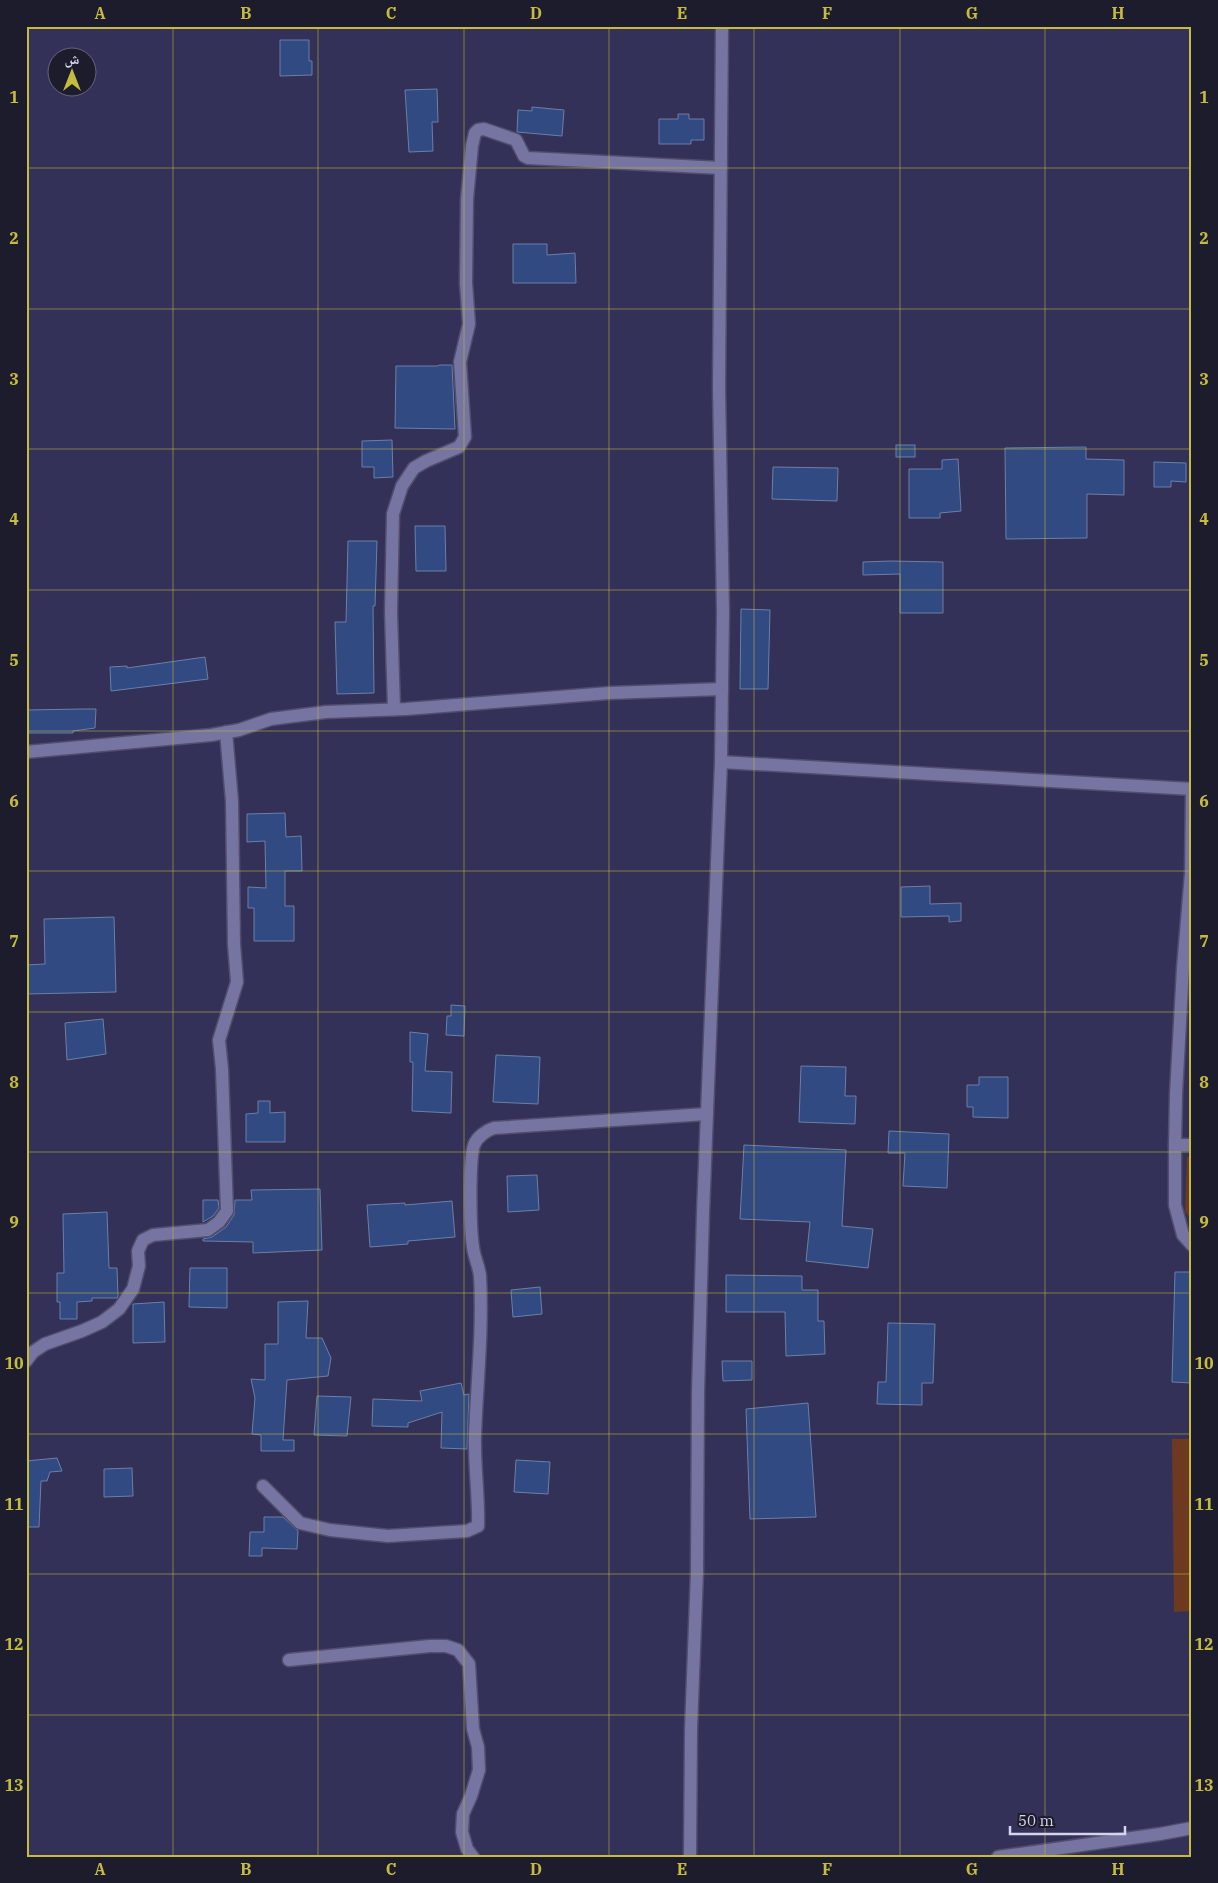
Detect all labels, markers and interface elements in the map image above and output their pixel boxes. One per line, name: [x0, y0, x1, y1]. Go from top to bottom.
text: A: [94, 3, 106, 23]
text: B: [240, 3, 252, 23]
text: C: [386, 3, 396, 23]
text: D: [530, 3, 542, 23]
text: E: [677, 3, 687, 23]
text: F: [822, 3, 832, 23]
text: G: [966, 3, 978, 23]
text: H: [1112, 3, 1125, 23]
north arrow: [48, 48, 98, 98]
text: ش: [65, 50, 80, 68]
text: 1: [9, 87, 19, 107]
text: 1: [1199, 87, 1209, 107]
text: 2: [9, 228, 19, 248]
text: 2: [1199, 228, 1209, 248]
text: 3: [9, 369, 19, 389]
text: 3: [1199, 369, 1209, 389]
text: 4: [9, 509, 19, 529]
text: 4: [1199, 509, 1209, 529]
text: 5: [9, 650, 19, 670]
text: 5: [1199, 650, 1209, 670]
text: 6: [9, 791, 19, 811]
text: 6: [1199, 791, 1209, 811]
text: 7: [9, 931, 19, 951]
text: 7: [1199, 931, 1209, 951]
text: 8: [9, 1072, 19, 1092]
text: 8: [1199, 1072, 1209, 1092]
text: 9: [9, 1212, 19, 1232]
text: 9: [1199, 1212, 1209, 1232]
text: 10: [4, 1353, 24, 1373]
text: 10: [1194, 1353, 1214, 1373]
text: 11: [4, 1494, 24, 1514]
text: 11: [1194, 1494, 1214, 1514]
text: 12: [4, 1634, 24, 1654]
text: 12: [1194, 1634, 1214, 1654]
text: 13: [4, 1775, 24, 1795]
text: 13: [1194, 1775, 1214, 1795]
scale bar: [1010, 1803, 1126, 1835]
text: 50 m: [1018, 1811, 1054, 1830]
text: A: [94, 1859, 106, 1879]
text: B: [240, 1859, 252, 1879]
text: C: [386, 1859, 396, 1879]
text: D: [530, 1859, 542, 1879]
text: E: [677, 1859, 687, 1879]
text: F: [822, 1859, 832, 1879]
text: G: [966, 1859, 978, 1879]
text: H: [1112, 1859, 1125, 1879]

